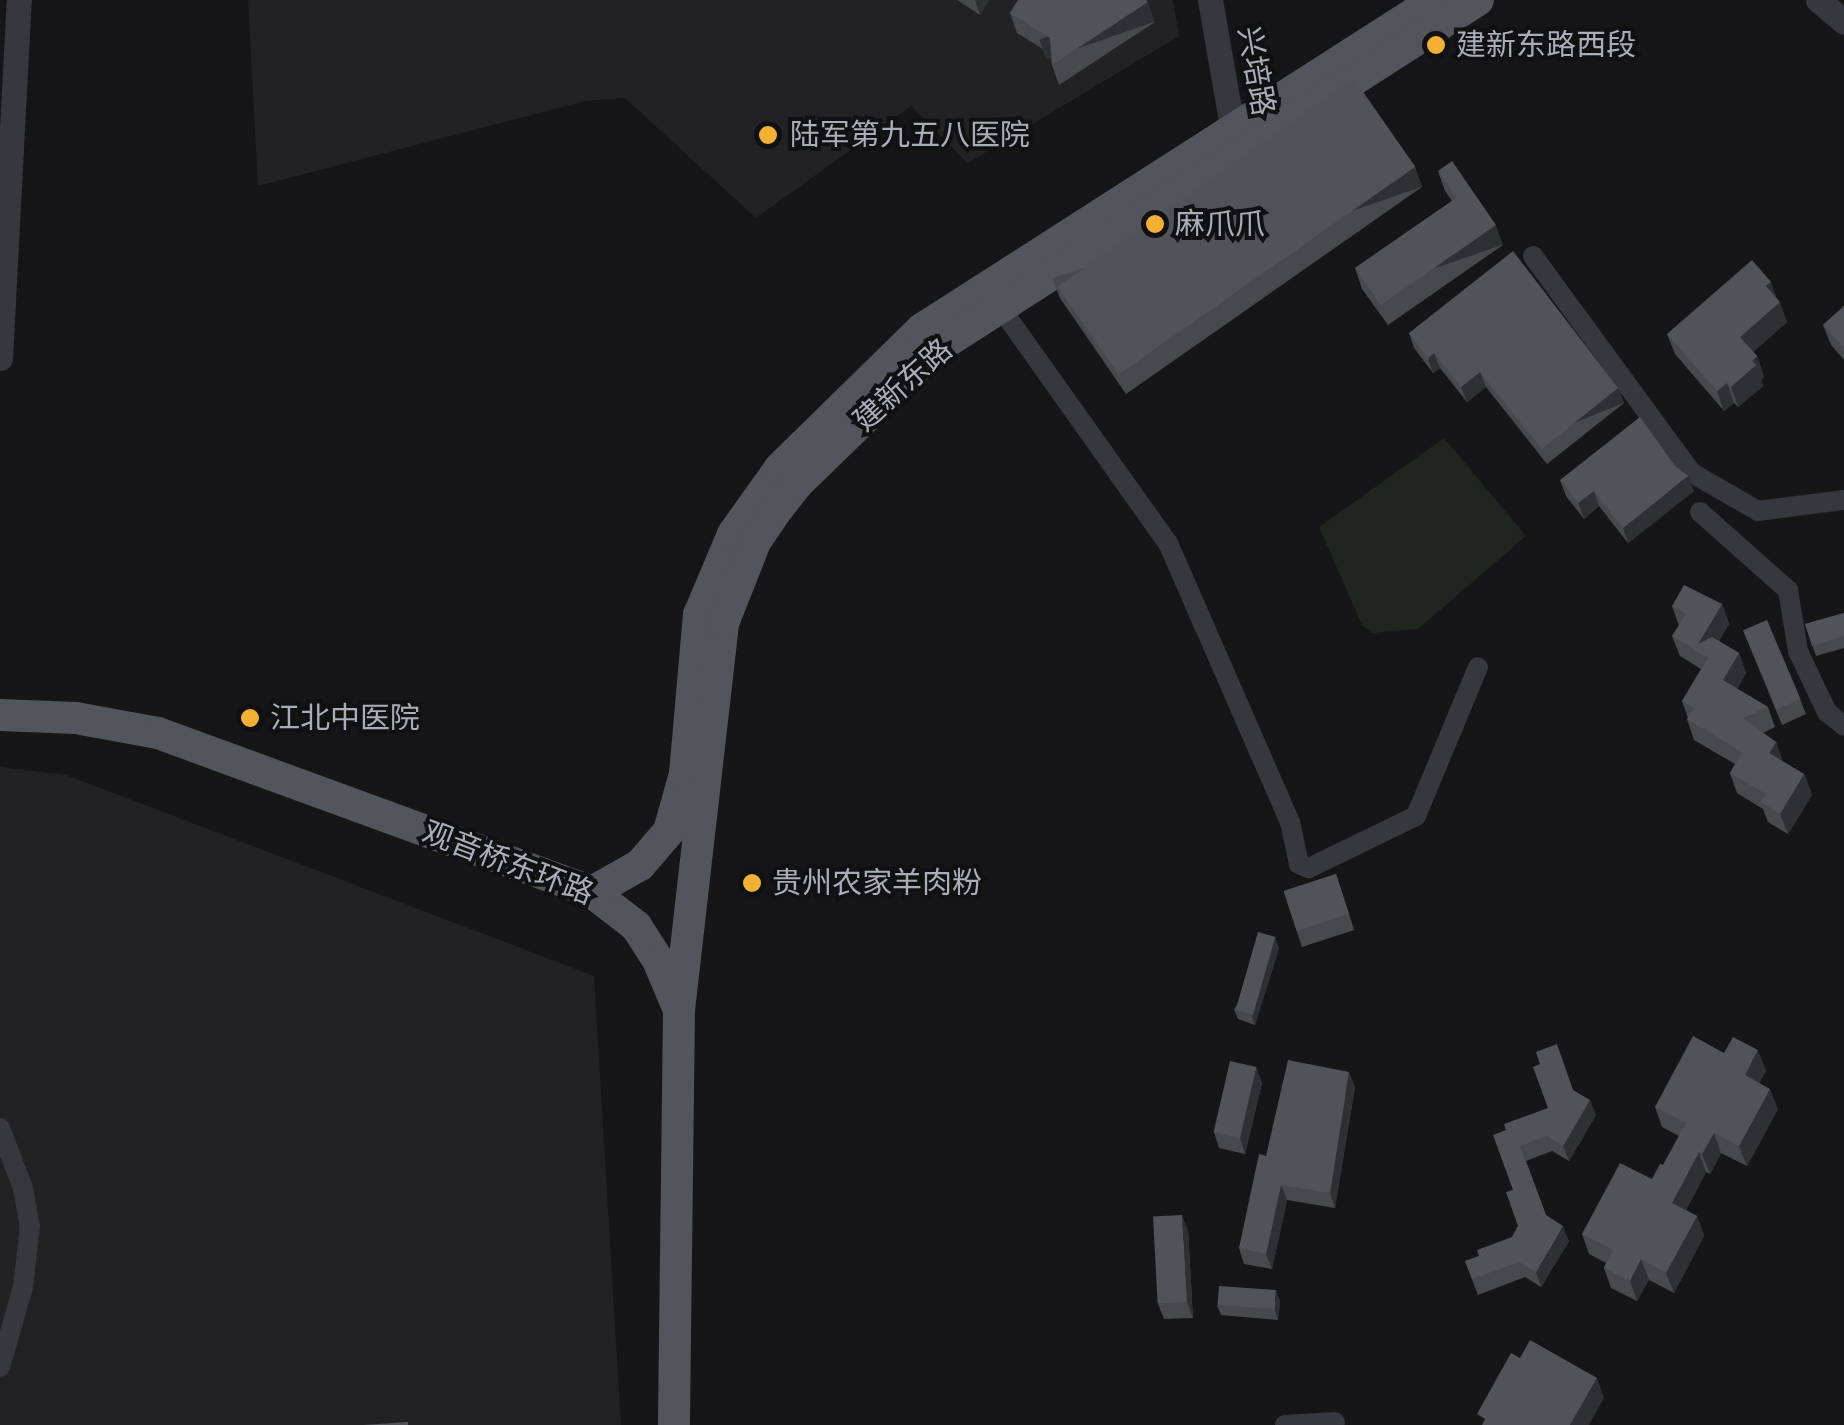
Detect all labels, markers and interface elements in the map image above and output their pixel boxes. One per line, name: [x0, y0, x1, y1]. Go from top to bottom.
street label: 兴培路: [1230, 24, 1282, 118]
place label: 建新东路西段: [1456, 27, 1636, 63]
marker: 建新东路西段: [1425, 34, 1447, 56]
place label: 陆军第九五八医院: [790, 117, 1030, 153]
marker: 陆军第九五八医院: [755, 122, 781, 148]
place label: 麻爪爪: [1175, 206, 1265, 242]
marker: 麻爪爪: [1144, 213, 1166, 235]
street label: 建新东路: [846, 331, 960, 439]
place label: 江北中医院: [270, 700, 420, 736]
marker: 江北中医院: [239, 707, 261, 729]
street label: 观音桥东环路: [418, 814, 598, 912]
place label: 贵州农家羊肉粉: [772, 865, 982, 901]
marker: 贵州农家羊肉粉: [741, 872, 763, 894]

